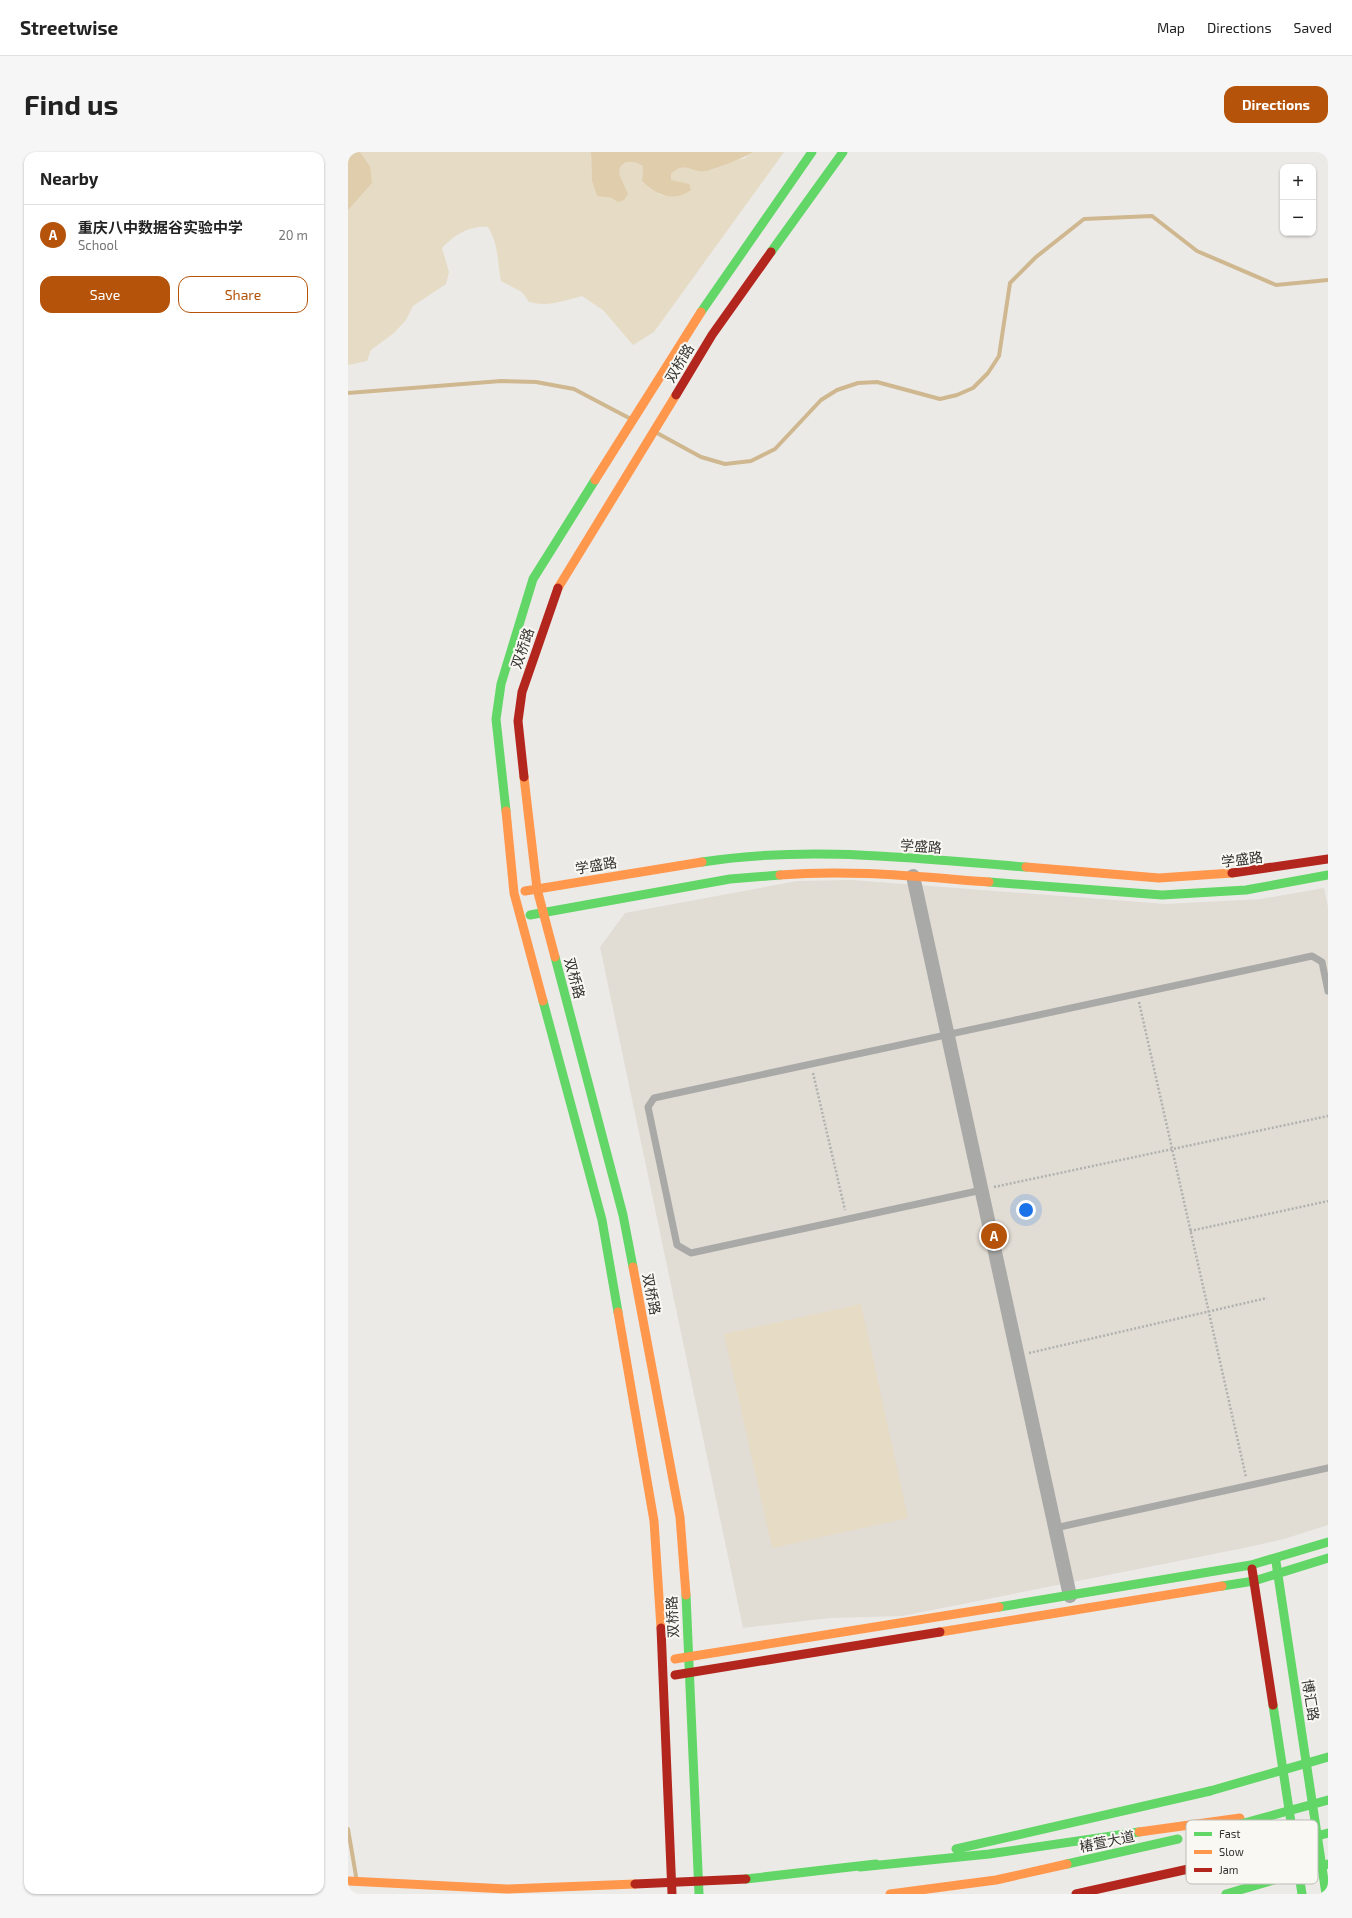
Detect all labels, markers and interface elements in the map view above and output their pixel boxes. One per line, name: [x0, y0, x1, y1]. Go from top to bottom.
text: Streetwise: [20, 16, 118, 39]
text: Map: [1157, 19, 1185, 36]
text: Directions: [1207, 19, 1272, 36]
text: Saved: [1294, 19, 1332, 36]
button: Directions: [1224, 86, 1328, 123]
text: Find us: [24, 87, 118, 121]
map controls: [1280, 164, 1316, 236]
button: +: [1280, 164, 1316, 200]
text: Nearby: [40, 168, 98, 188]
button: −: [1280, 200, 1316, 236]
text: 重庆八中数据谷实验中学: [78, 218, 243, 236]
text: A: [49, 227, 57, 243]
text: 20 m: [279, 227, 308, 243]
text: School: [78, 237, 118, 253]
button: Save: [40, 276, 170, 313]
button: Share: [178, 276, 308, 313]
street label: 双桥路: [661, 341, 697, 385]
street label: 双桥路: [507, 625, 537, 671]
street label: 学盛路: [899, 836, 943, 856]
street label: 学盛路: [1220, 848, 1264, 870]
street label: 学盛路: [574, 853, 618, 877]
street label: 双桥路: [561, 956, 589, 1000]
your location: [1016, 1200, 1036, 1220]
pin: A: [981, 1221, 1007, 1251]
street label: 双桥路: [640, 1272, 664, 1316]
street label: 双桥路: [662, 1596, 682, 1638]
street label: 博汇路: [1299, 1678, 1323, 1722]
legend: [1186, 1820, 1318, 1884]
street label: 椿萱大道: [1078, 1827, 1136, 1855]
text: Fast: [1219, 1827, 1241, 1840]
text: Slow: [1219, 1845, 1244, 1858]
text: Jam: [1219, 1863, 1238, 1876]

